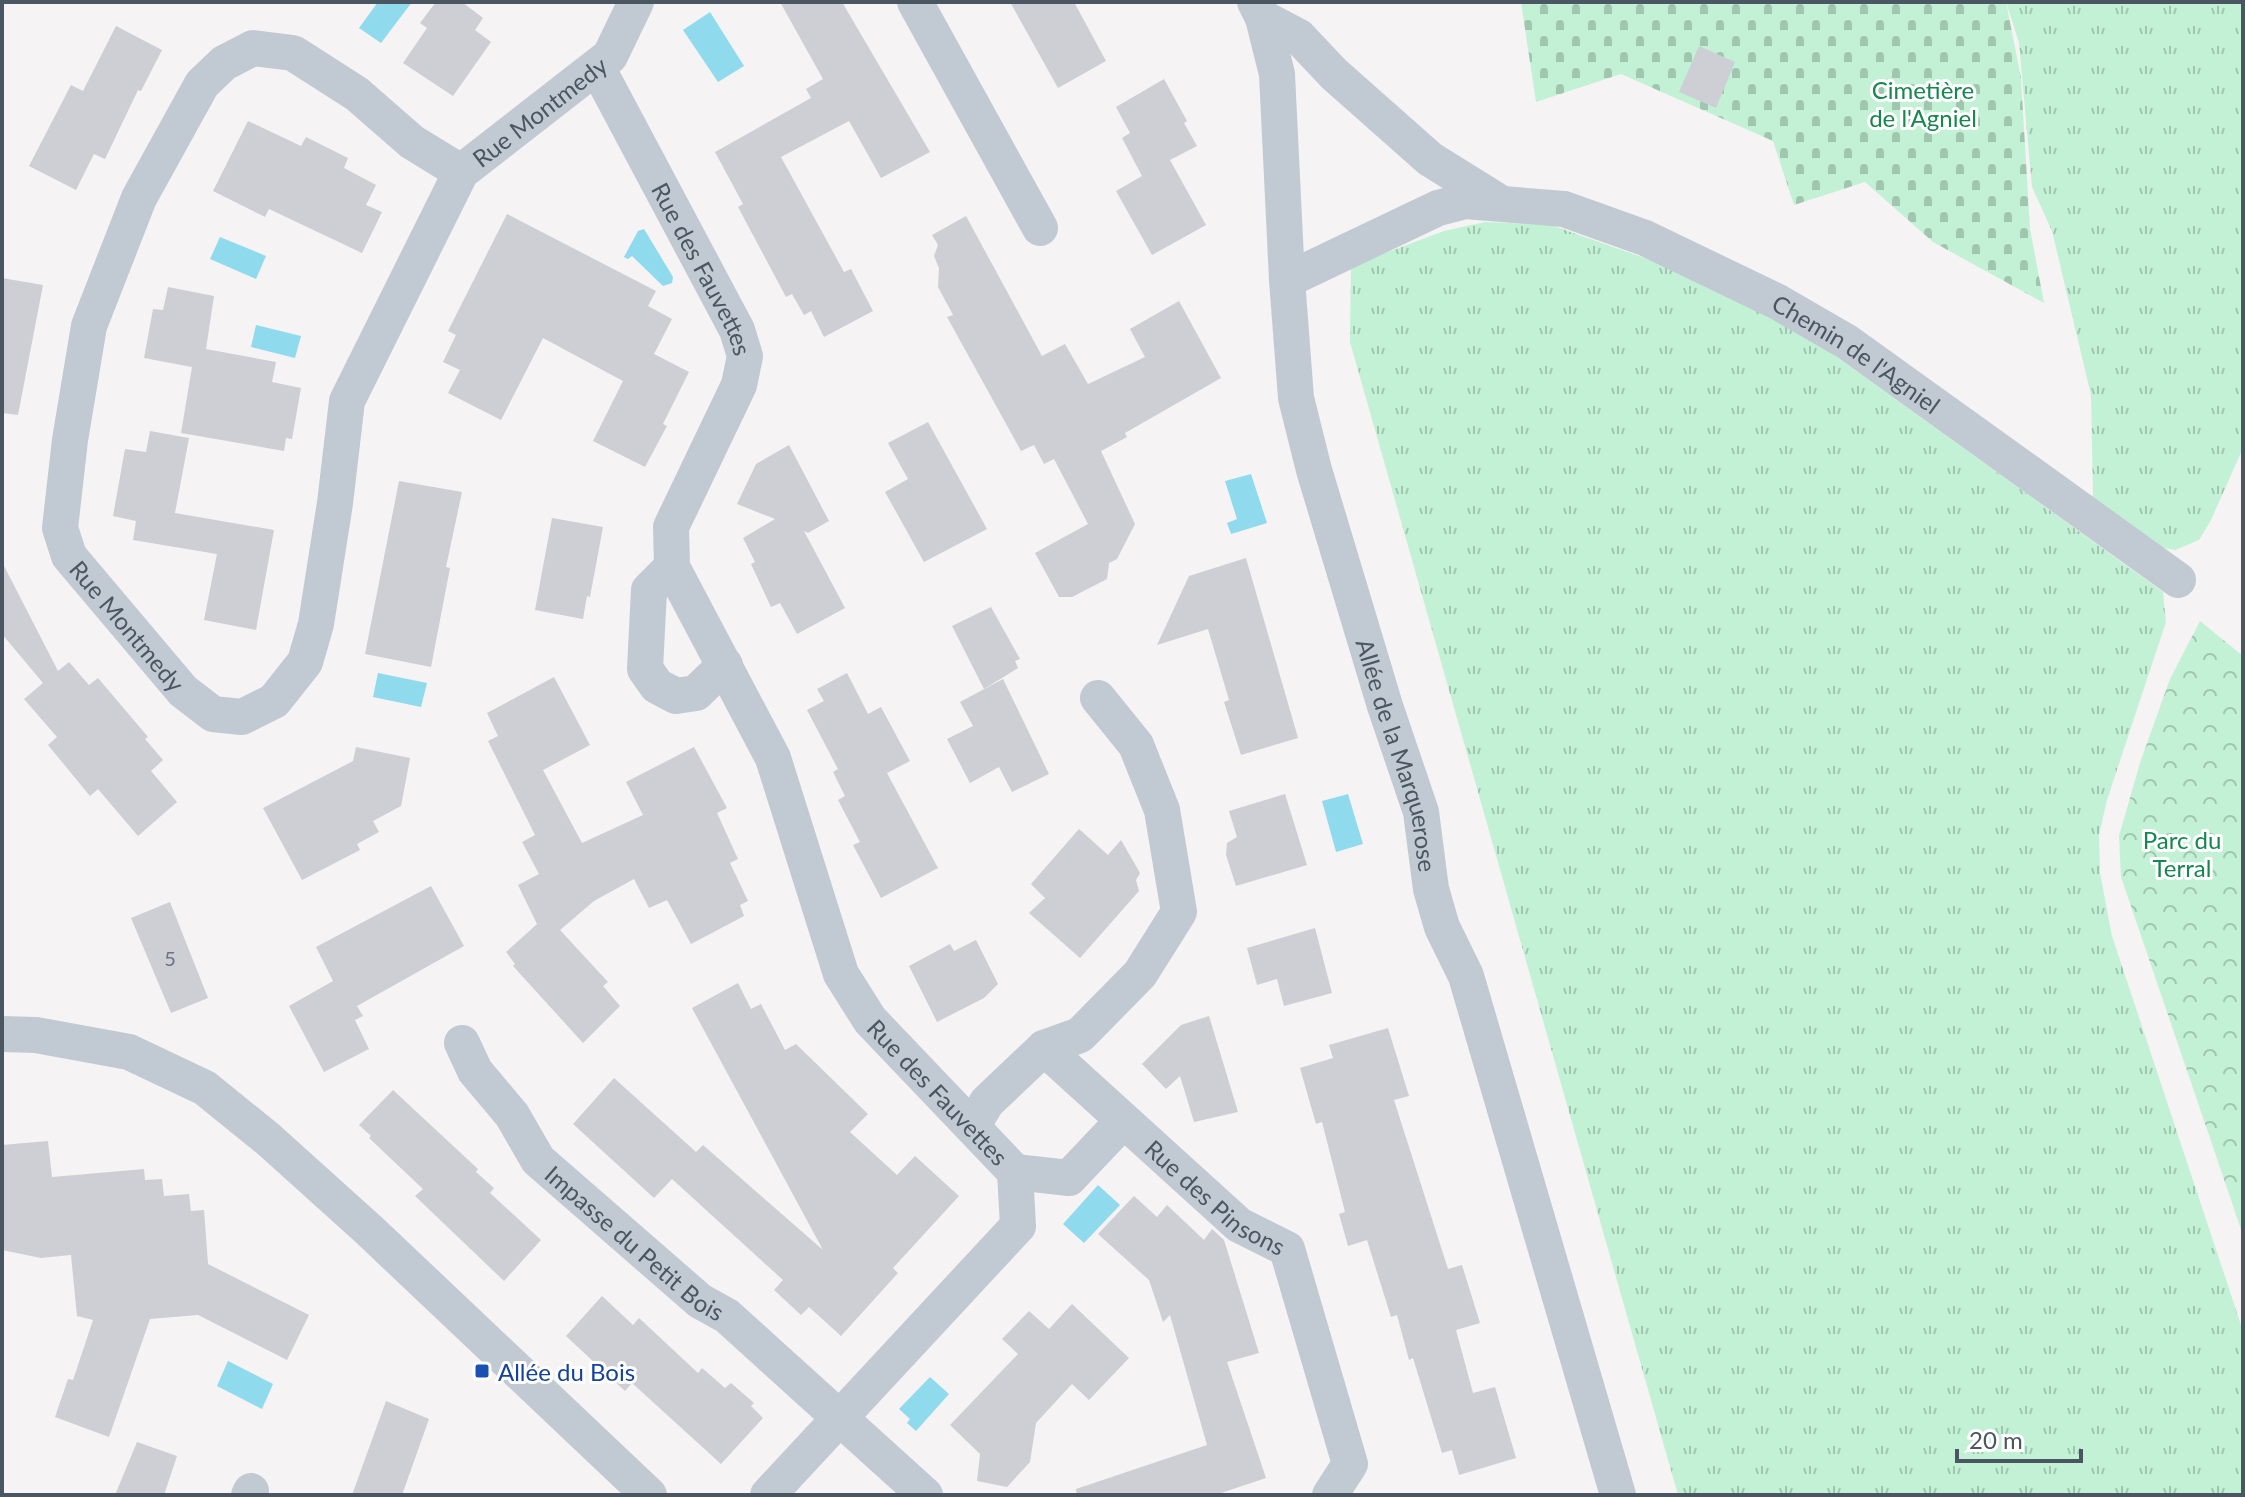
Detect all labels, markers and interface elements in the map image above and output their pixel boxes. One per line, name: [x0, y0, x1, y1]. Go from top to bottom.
street label: Rue Montmedy: [466, 49, 613, 172]
park label: Cimetière de l'Agniel: [1869, 75, 1977, 132]
street label: Rue des Fauvettes: [647, 177, 758, 359]
street label: Chemin de l'Agniel: [1768, 288, 1946, 419]
street label: Rue Montmedy: [64, 554, 192, 697]
street label: Allée de la Marquerose: [1351, 635, 1443, 873]
park label: Parc du Terral: [2143, 825, 2221, 882]
house number: 5: [164, 946, 176, 970]
street label: Rue des Fauvettes: [862, 1013, 1015, 1171]
street label: Rue des Pinsons: [1140, 1133, 1290, 1260]
street label: Impasse du Petit Bois: [540, 1159, 729, 1326]
place label: Allée du Bois: [498, 1357, 635, 1386]
marker: Allée du Bois: [473, 1362, 491, 1380]
scale bar: [1957, 1413, 2081, 1463]
text: 20 m: [1969, 1425, 2023, 1454]

